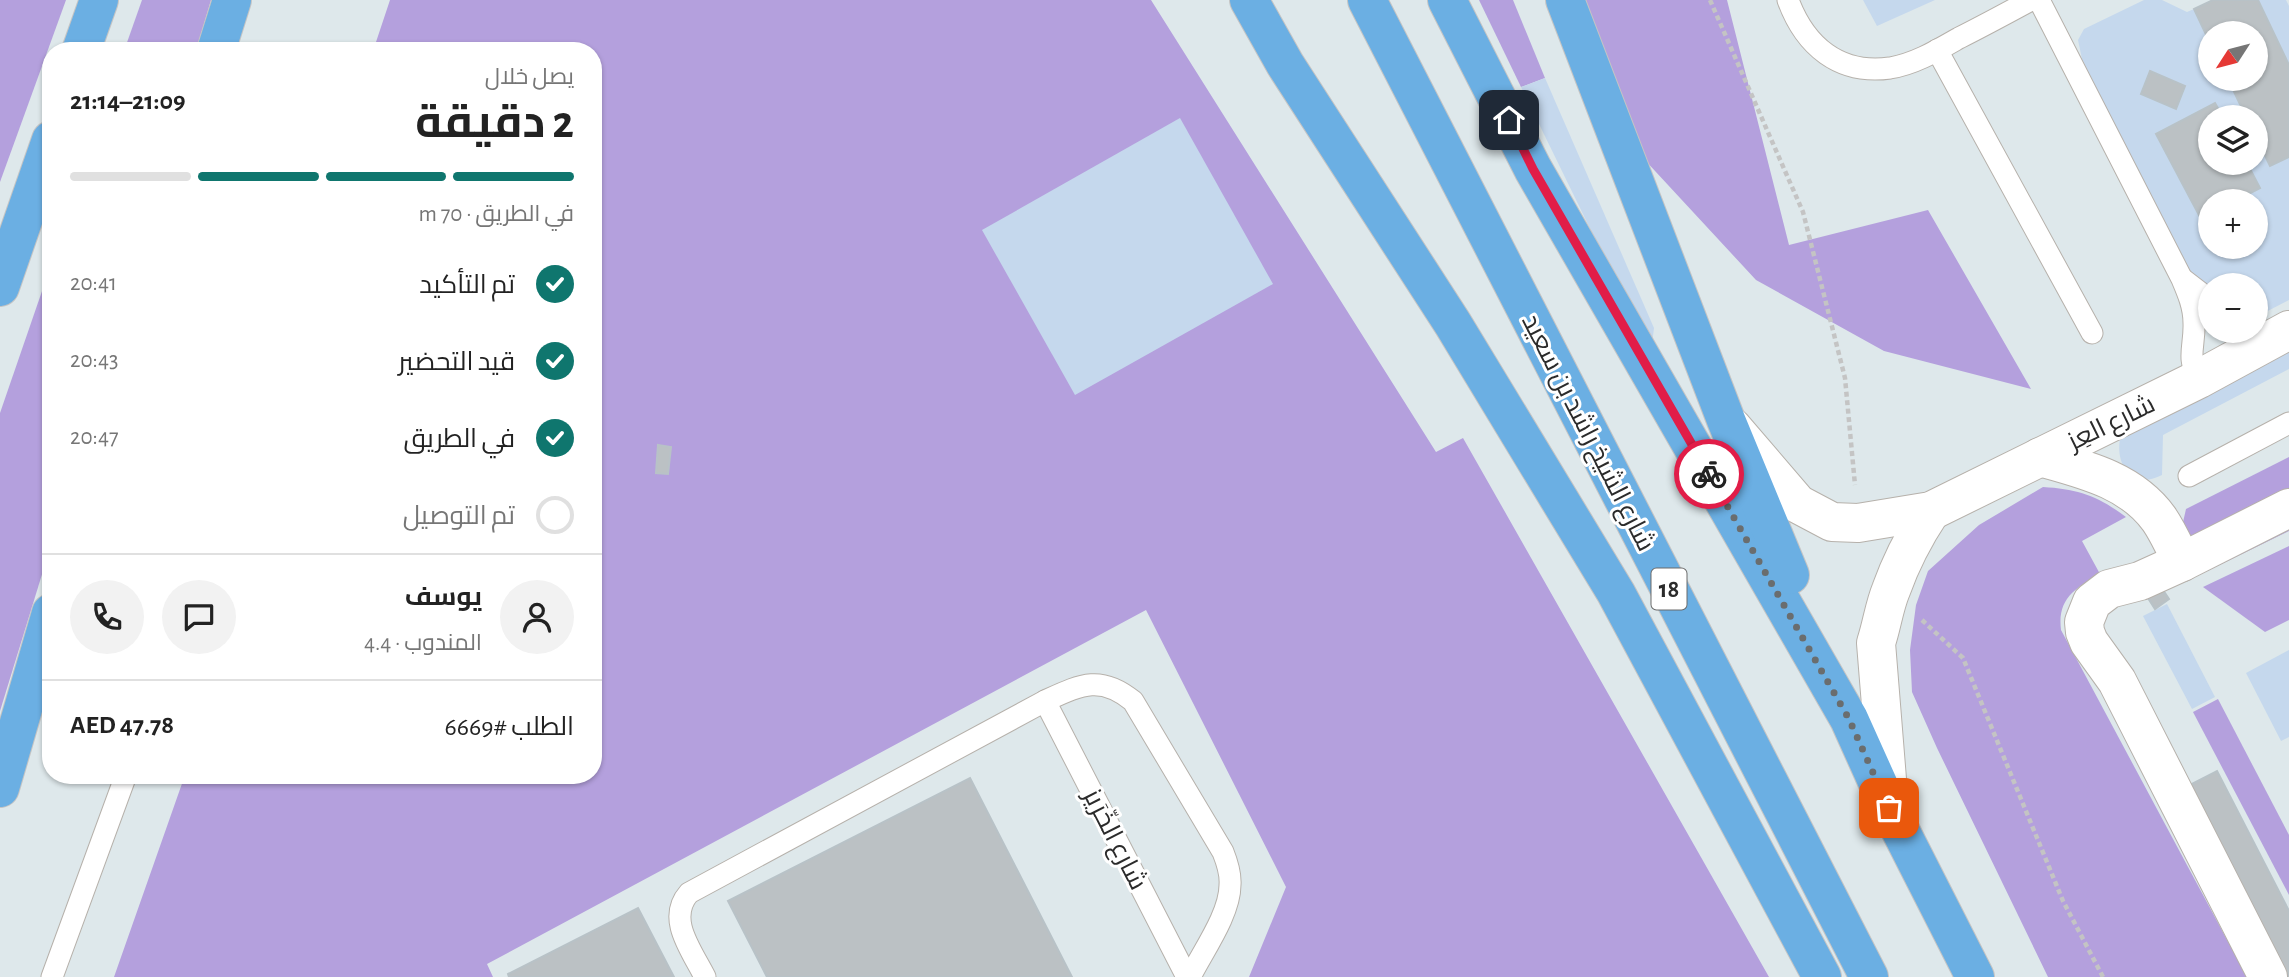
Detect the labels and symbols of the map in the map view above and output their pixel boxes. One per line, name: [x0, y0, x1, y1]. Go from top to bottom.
north arrow: [2198, 21, 2268, 91]
pin: [1479, 90, 1539, 150]
street label: شارع الشيخ راشد بن سعيد: [1514, 310, 1659, 556]
street label: شارع العِز: [2062, 391, 2160, 459]
courier: [1674, 439, 1744, 509]
road number: 18: [1652, 568, 1686, 610]
pin: [1859, 778, 1919, 838]
street label: شارع الخّرَيز: [1075, 782, 1153, 895]

